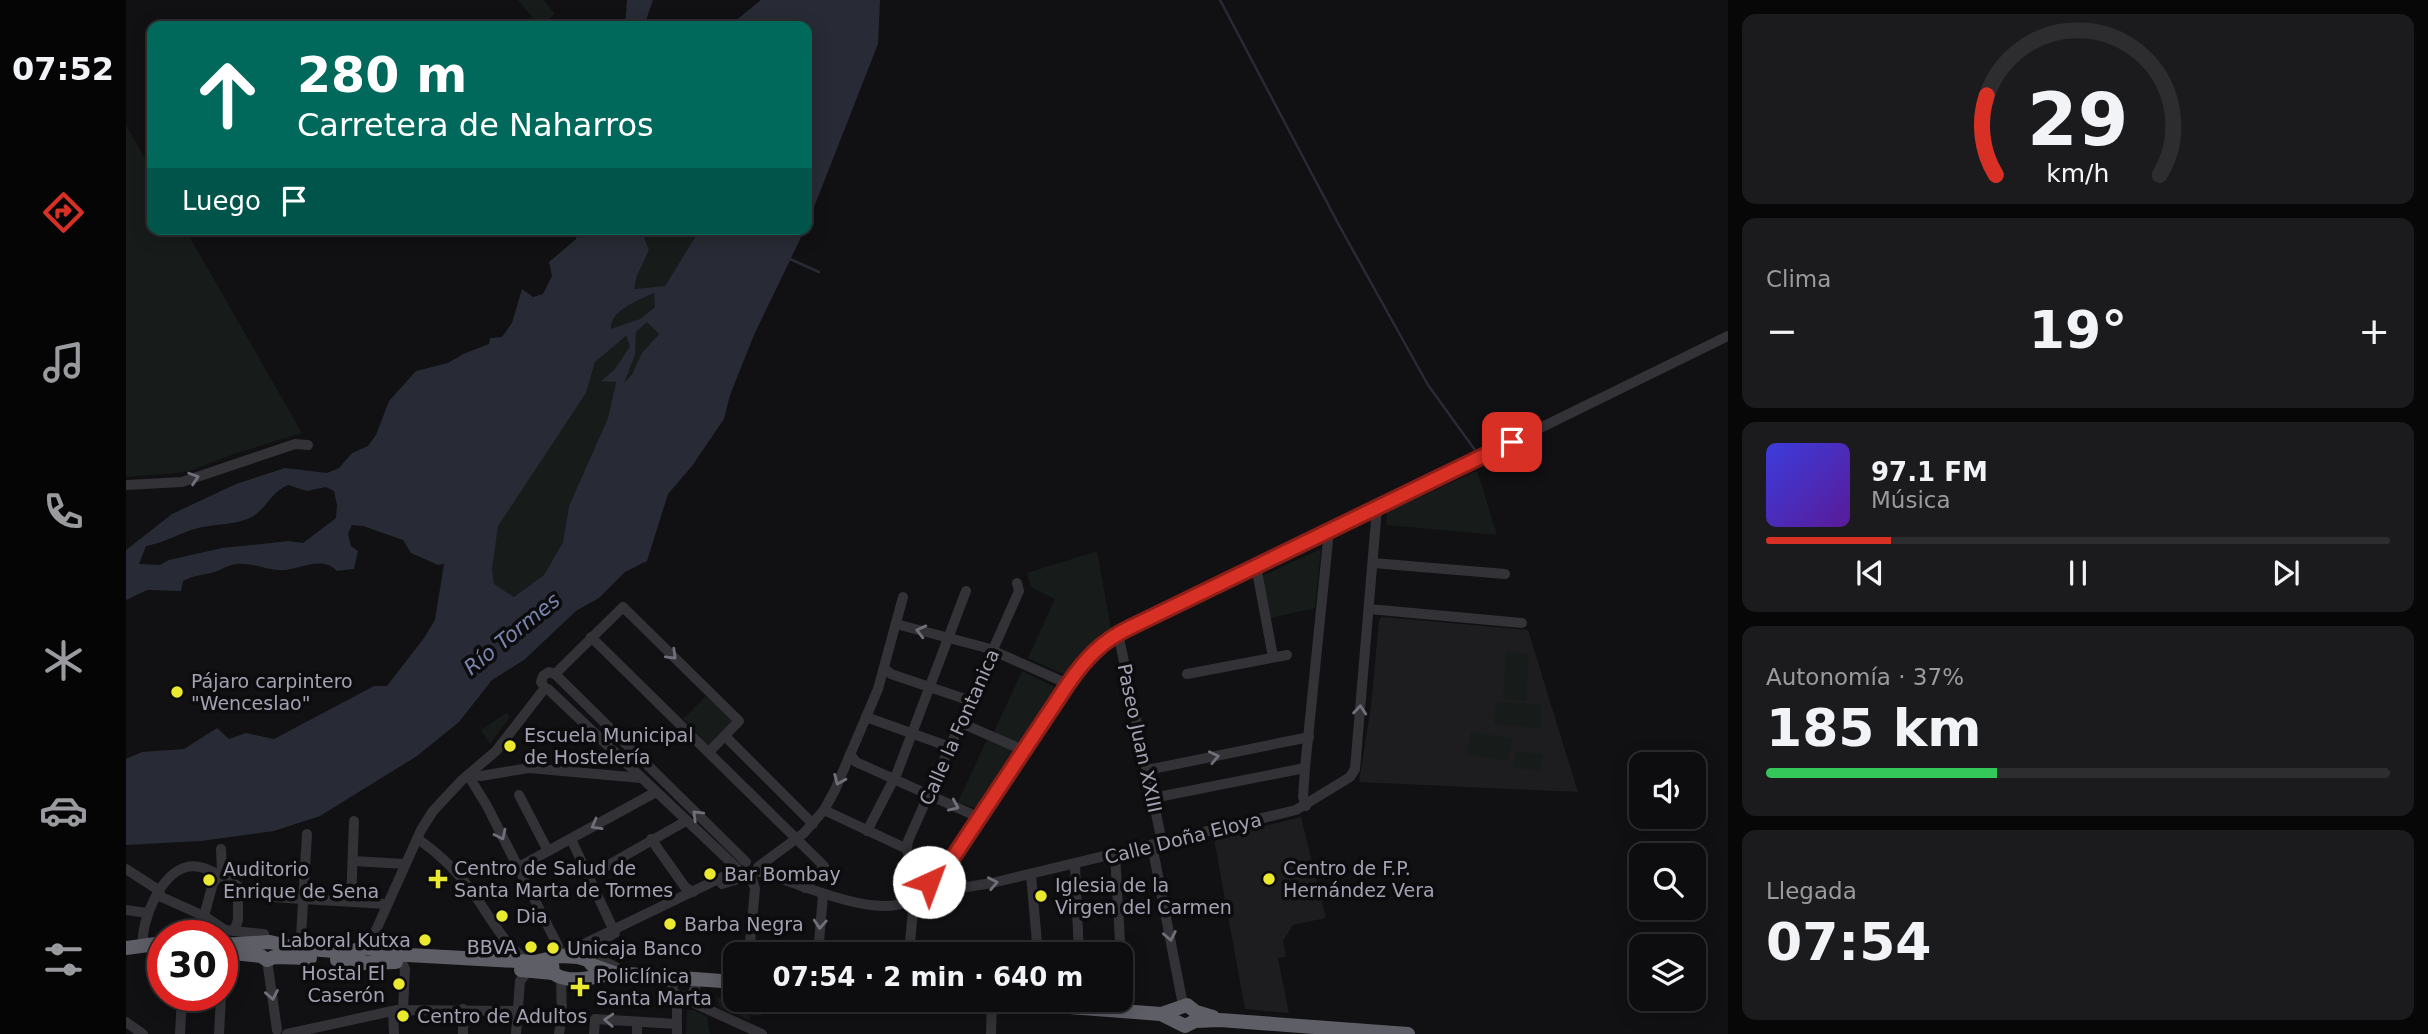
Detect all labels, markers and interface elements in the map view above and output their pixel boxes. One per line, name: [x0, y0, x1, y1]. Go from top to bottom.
text: 280 m: [297, 47, 467, 104]
icon: ahead: [182, 49, 273, 140]
text: 07:52: [12, 50, 114, 88]
text: 29: [2027, 77, 2129, 162]
text: Carretera de Naharros: [297, 106, 654, 144]
text: km/h: [2046, 159, 2110, 188]
icon: arrive: [275, 182, 313, 220]
text: Luego: [182, 186, 261, 216]
icon: directions: [39, 188, 88, 237]
text: Clima: [1766, 266, 1831, 292]
text: 19°: [2029, 300, 2127, 360]
text: −: [1766, 309, 1798, 353]
text: +: [2358, 309, 2390, 353]
icon: music: [39, 338, 88, 387]
pin: [1482, 412, 1542, 472]
icon: arrive: [1493, 423, 1531, 461]
text: 97.1 FM: [1871, 457, 1988, 487]
one-way arrow: [187, 472, 199, 486]
icon: phone: [39, 487, 88, 536]
text: Música: [1871, 487, 1951, 513]
icon: previous: [1851, 554, 1889, 592]
icon: pause: [2059, 554, 2097, 592]
icon: next: [2267, 554, 2305, 592]
water label: Río Tormes: [459, 588, 565, 680]
one-way arrow: [916, 625, 928, 639]
icon: climate: [39, 636, 88, 685]
street label: Calle la Fontanica: [915, 646, 1003, 808]
one-way arrow: [663, 647, 676, 660]
street label: Paseo Juan XXIII: [1113, 662, 1167, 814]
text: Autonomía · 37%: [1766, 664, 1964, 690]
place label: Pájaro carpintero "Wenceslao": [191, 670, 353, 714]
marker: Pájaro carpintero "Wenceslao": [169, 684, 185, 700]
text: 185 km: [1766, 698, 1981, 758]
one-way arrow: [1352, 705, 1367, 716]
place label: Escuela Municipal de Hostelería: [524, 724, 694, 768]
marker: Escuela Municipal de Hostelería: [502, 738, 518, 754]
one-way arrow: [1208, 750, 1220, 765]
map controls: [1629, 752, 1706, 1011]
button: sound: [1629, 752, 1706, 829]
one-way arrow: [833, 773, 847, 786]
icon: car: [39, 786, 88, 835]
one-way arrow: [947, 798, 959, 812]
street label: Calle Doña Eloya: [1102, 808, 1264, 868]
one-way arrow: [692, 810, 705, 823]
one-way arrow: [591, 817, 603, 830]
one-way arrow: [492, 828, 506, 840]
button: search: [1629, 843, 1706, 920]
position arrow: [892, 845, 966, 919]
place label: Centro de Salud de Santa Marta de Tormes: [454, 857, 673, 901]
place label: Centro de F.P. Hernández Vera: [1283, 857, 1435, 901]
place label: Auditorio Enrique de Sena: [223, 858, 379, 902]
place label: Bar Bombay: [724, 863, 841, 885]
marker: Bar Bombay: [702, 866, 718, 882]
marker: Centro de Salud de Santa Marta de Tormes: [428, 869, 448, 889]
marker: Centro de F.P. Hernández Vera: [1261, 871, 1277, 887]
marker: Auditorio Enrique de Sena: [201, 872, 217, 888]
place label: Iglesia de la Virgen del Carmen: [1055, 874, 1232, 918]
one-way arrow: [987, 876, 999, 891]
text: Llegada: [1766, 878, 1857, 904]
marker: Iglesia de la Virgen del Carmen: [1033, 888, 1049, 904]
place label: Dia: [516, 905, 548, 927]
marker: Dia: [494, 908, 510, 924]
text: 07:54: [1766, 912, 1932, 972]
place label: Barba Negra: [684, 913, 804, 935]
marker: Barba Negra: [662, 916, 678, 932]
one-way arrow: [813, 919, 828, 930]
speed limit sign: 30: [147, 920, 238, 1011]
place label: Laboral Kutxa: [280, 929, 411, 951]
one-way arrow: [1161, 930, 1176, 942]
marker: Laboral Kutxa: [417, 932, 433, 948]
button: layers: [1629, 934, 1706, 1011]
icon: filters: [39, 935, 88, 984]
place label: BBVA: [467, 936, 517, 958]
place label: Unicaja Banco: [567, 937, 702, 959]
marker: BBVA: [523, 939, 539, 955]
marker: Unicaja Banco: [545, 940, 561, 956]
place label: Hostal El Caserón: [301, 962, 385, 1006]
text: 07:54 · 2 min · 640 m: [773, 962, 1083, 992]
place label: Policlínica Santa Marta: [596, 965, 712, 1009]
marker: Hostal El Caserón: [391, 976, 407, 992]
marker: Policlínica Santa Marta: [570, 977, 590, 997]
one-way arrow: [264, 989, 279, 1001]
place label: Centro de Adultos: [417, 1005, 587, 1027]
marker: Centro de Adultos: [395, 1008, 411, 1024]
one-way arrow: [603, 1012, 614, 1027]

